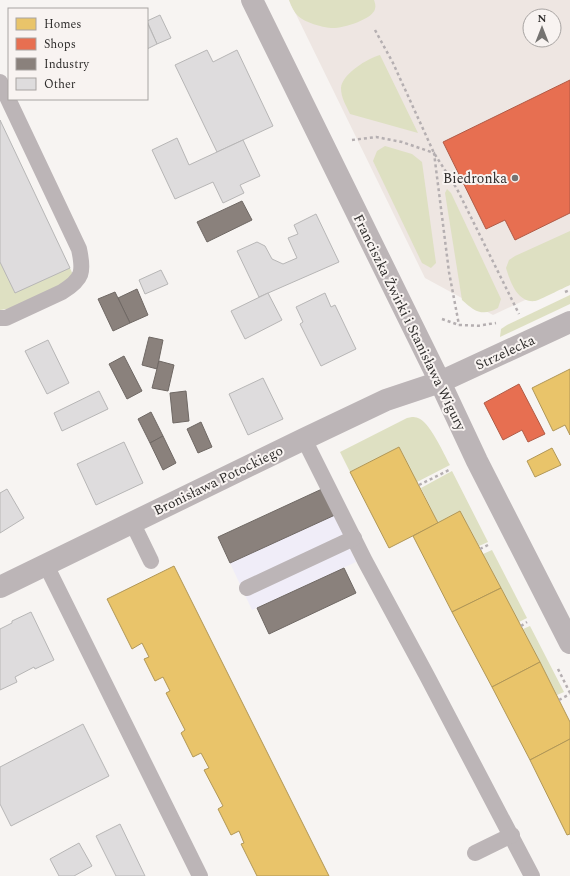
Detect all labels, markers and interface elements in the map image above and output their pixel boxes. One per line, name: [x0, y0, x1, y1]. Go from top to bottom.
legend: [8, 8, 148, 100]
north arrow: [522, 8, 562, 48]
text: N: [538, 10, 547, 27]
text: Homes: [44, 15, 82, 34]
text: Shops: [44, 35, 76, 54]
text: Industry: [44, 55, 90, 74]
text: Other: [44, 75, 76, 94]
place label: Biedronka: [443, 168, 507, 189]
marker: Biedronka: [510, 173, 520, 183]
street label: Franciszka Żwirki i Stanisława Wigury: [348, 210, 472, 435]
street label: Strzelecka: [472, 329, 539, 375]
street label: Bronisława Potockiego: [150, 440, 287, 521]

